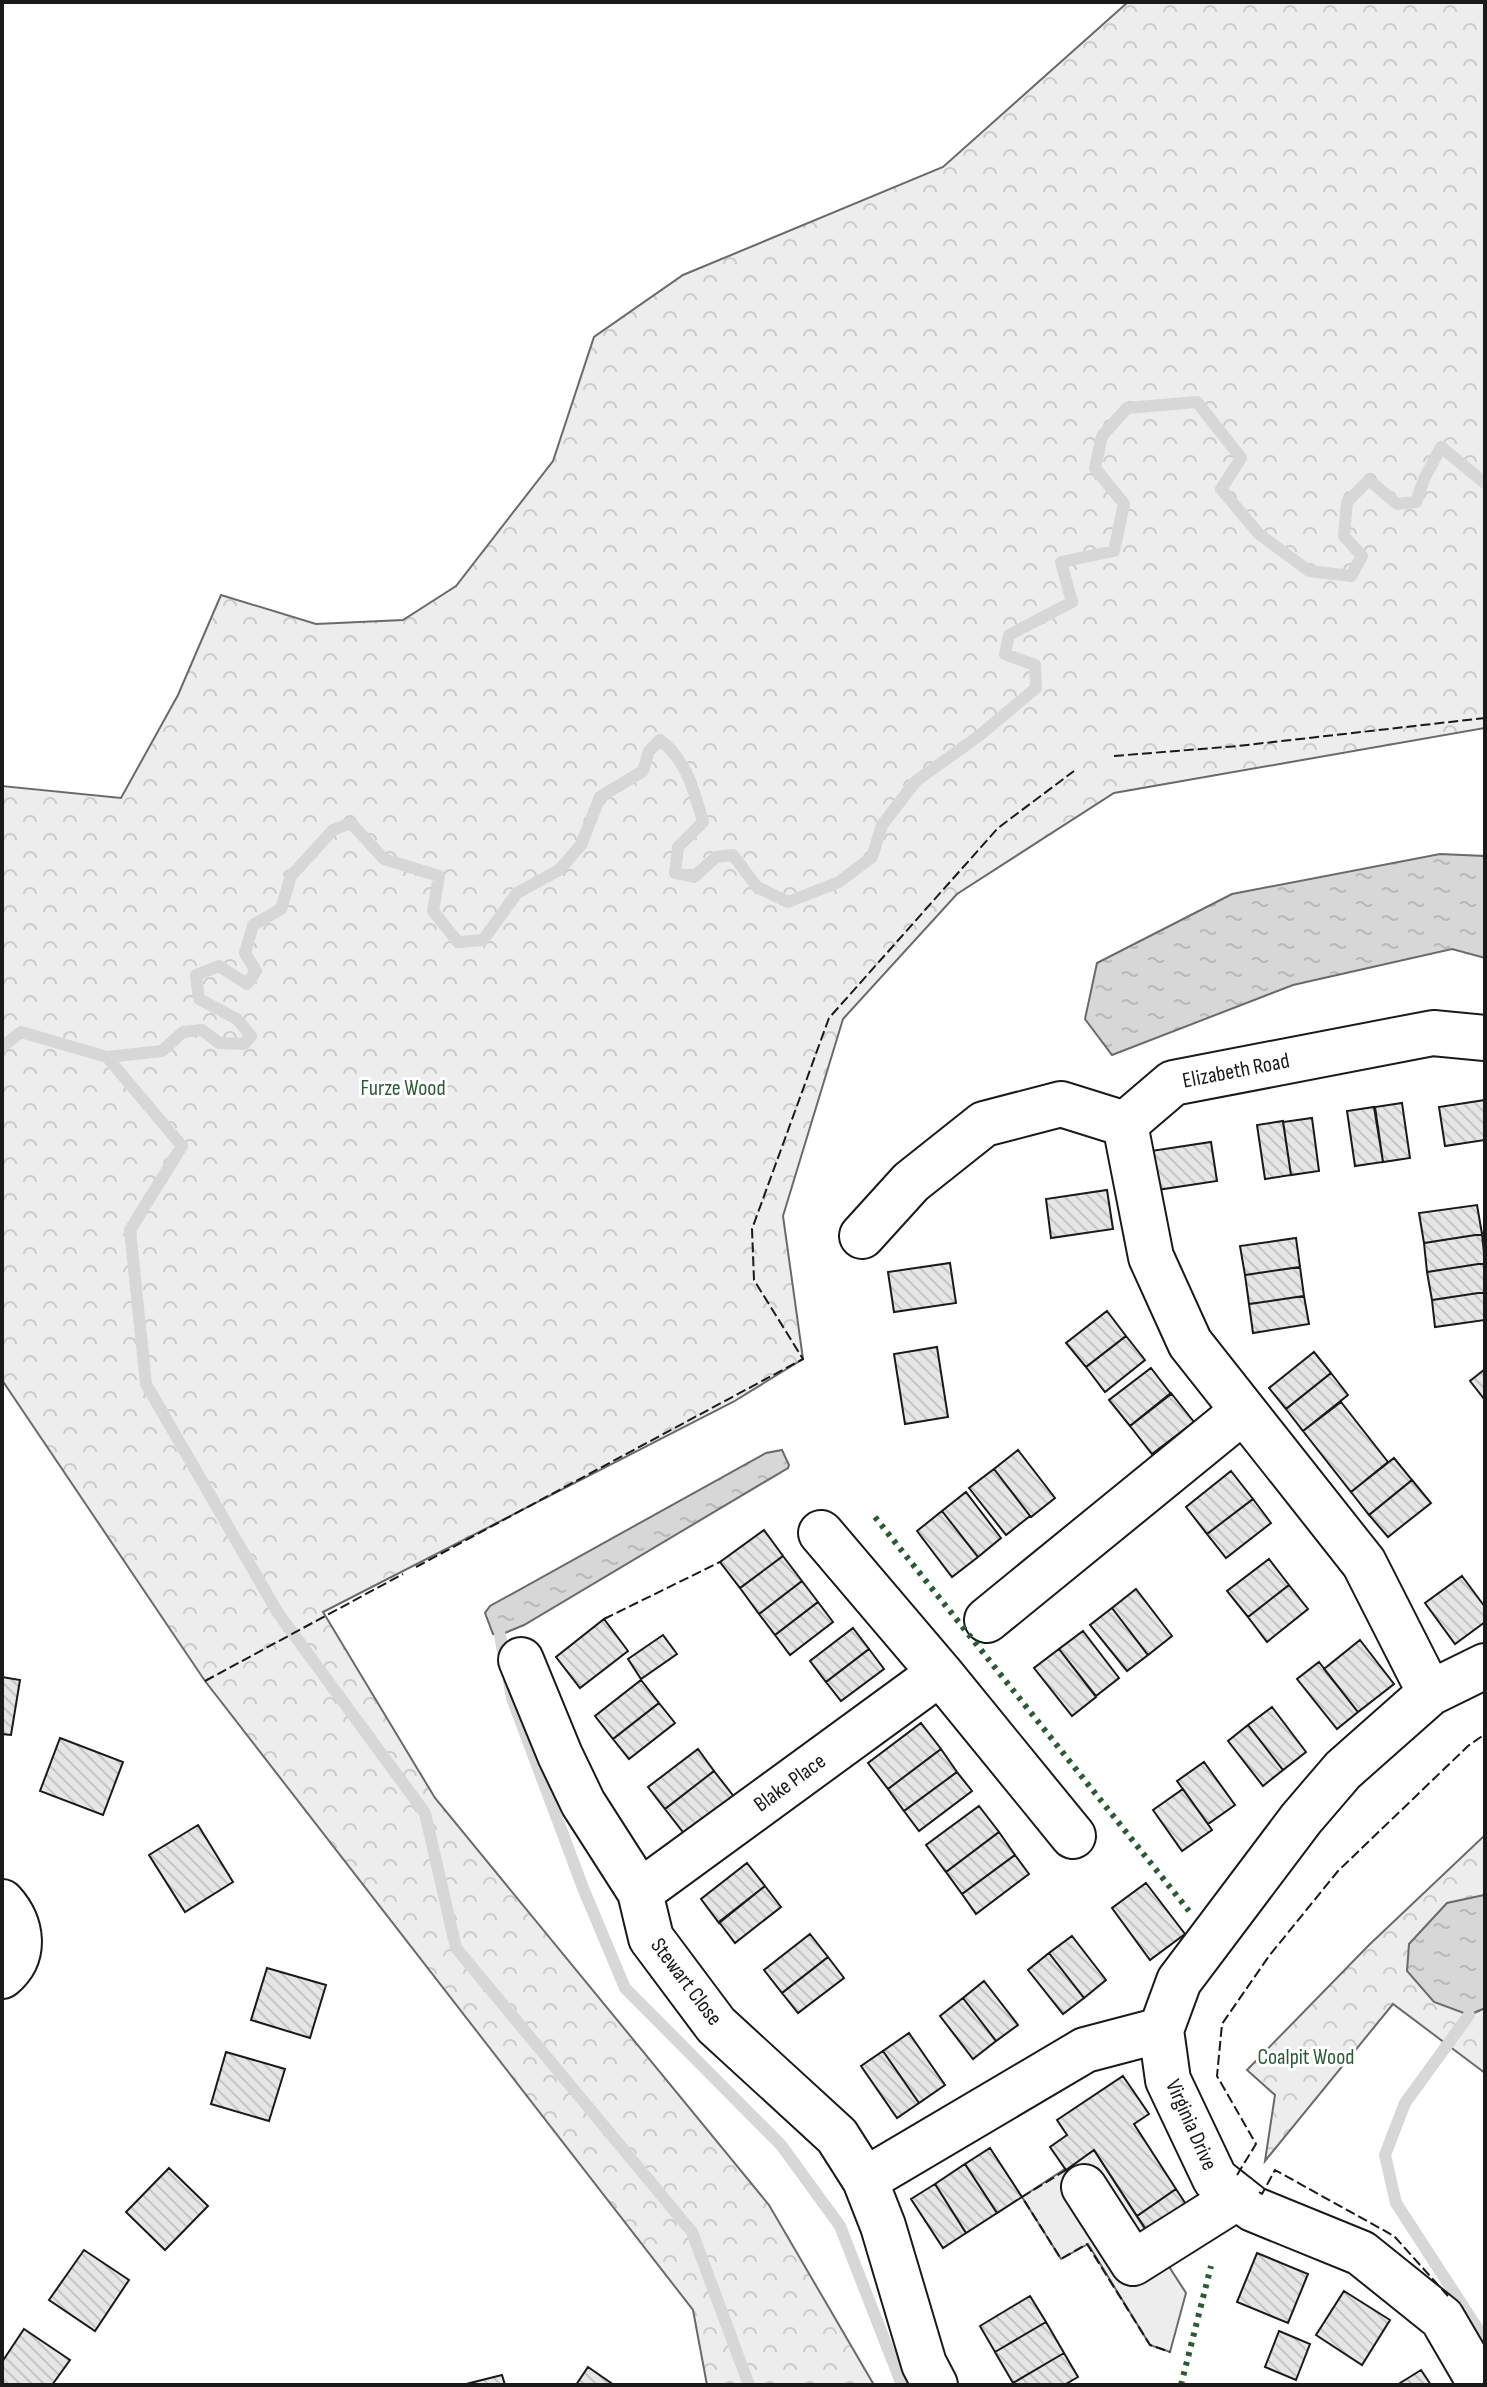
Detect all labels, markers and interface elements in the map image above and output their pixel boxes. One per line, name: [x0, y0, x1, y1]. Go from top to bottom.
street label: Elizabeth Road: [1180, 1047, 1292, 1095]
park label: Furze Wood: [360, 1075, 446, 1102]
street label: Blake Place: [749, 1748, 831, 1818]
street label: Stewart Close: [644, 1933, 728, 2031]
park label: Coalpit Wood: [1258, 2044, 1354, 2071]
street label: Virginia Drive: [1159, 2075, 1223, 2175]

